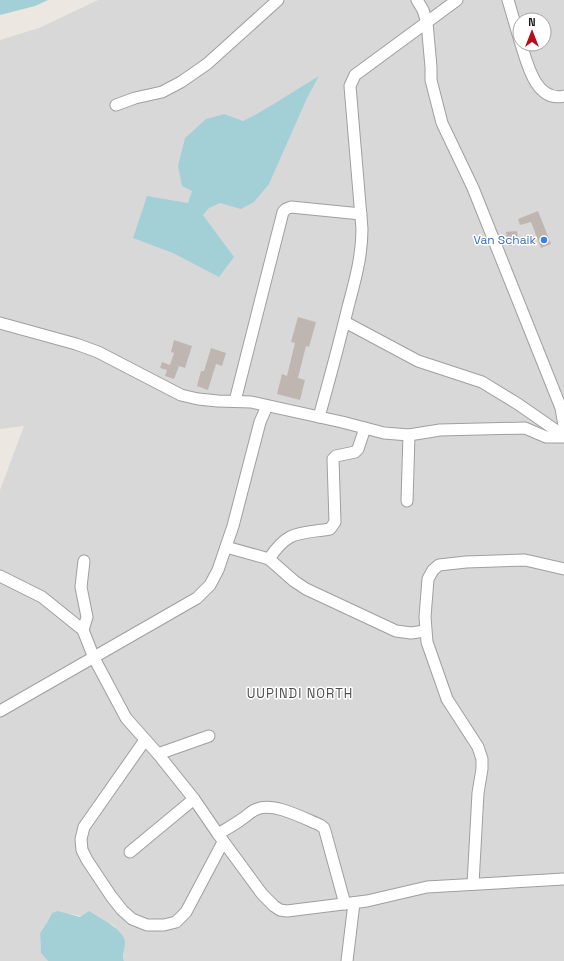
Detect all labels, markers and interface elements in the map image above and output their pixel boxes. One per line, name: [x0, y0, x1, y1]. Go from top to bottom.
north arrow: [512, 12, 552, 52]
text: N: [528, 15, 536, 29]
place label: Van Schaik: [473, 232, 537, 248]
marker: Van Schaik: [539, 235, 549, 245]
district label: UUPINDI NORTH: [247, 685, 353, 702]

